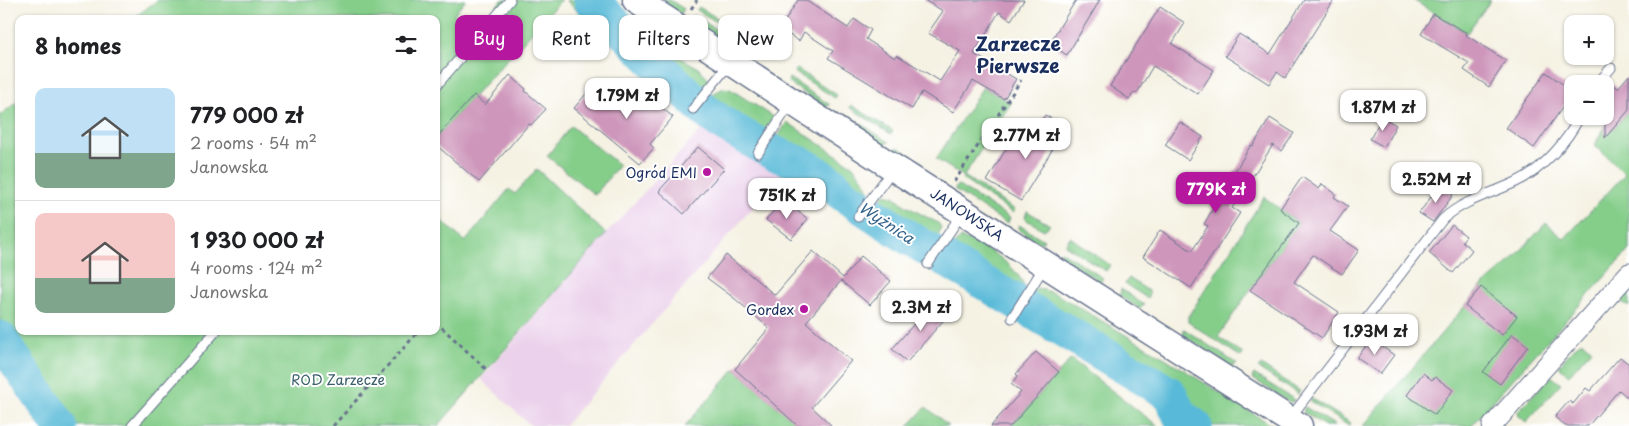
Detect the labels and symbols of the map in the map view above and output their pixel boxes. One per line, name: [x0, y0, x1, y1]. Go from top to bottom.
district label: Zarzecze Pierwsze: [975, 29, 1061, 79]
pin: 1.79M zł: [575, 78, 679, 120]
pin: 1.87M zł: [1331, 90, 1435, 132]
pin: 2.77M zł: [974, 118, 1078, 160]
place label: Ogród EMI: [625, 162, 697, 183]
pin: 2.52M zł: [1384, 162, 1488, 204]
marker: Ogród EMI: [701, 166, 713, 178]
pin: 779K zł: [1170, 172, 1262, 214]
pin: 751K zł: [741, 178, 833, 220]
street label: JANOWSKA: [926, 182, 1008, 246]
water label: Wyżnica: [855, 195, 920, 249]
pin: 2.3M zł: [875, 290, 967, 332]
place label: Gordex: [746, 299, 794, 320]
marker: Gordex: [798, 303, 810, 315]
pin: 1.93M zł: [1323, 314, 1427, 356]
park label: ROD Zarzecze: [291, 369, 385, 390]

